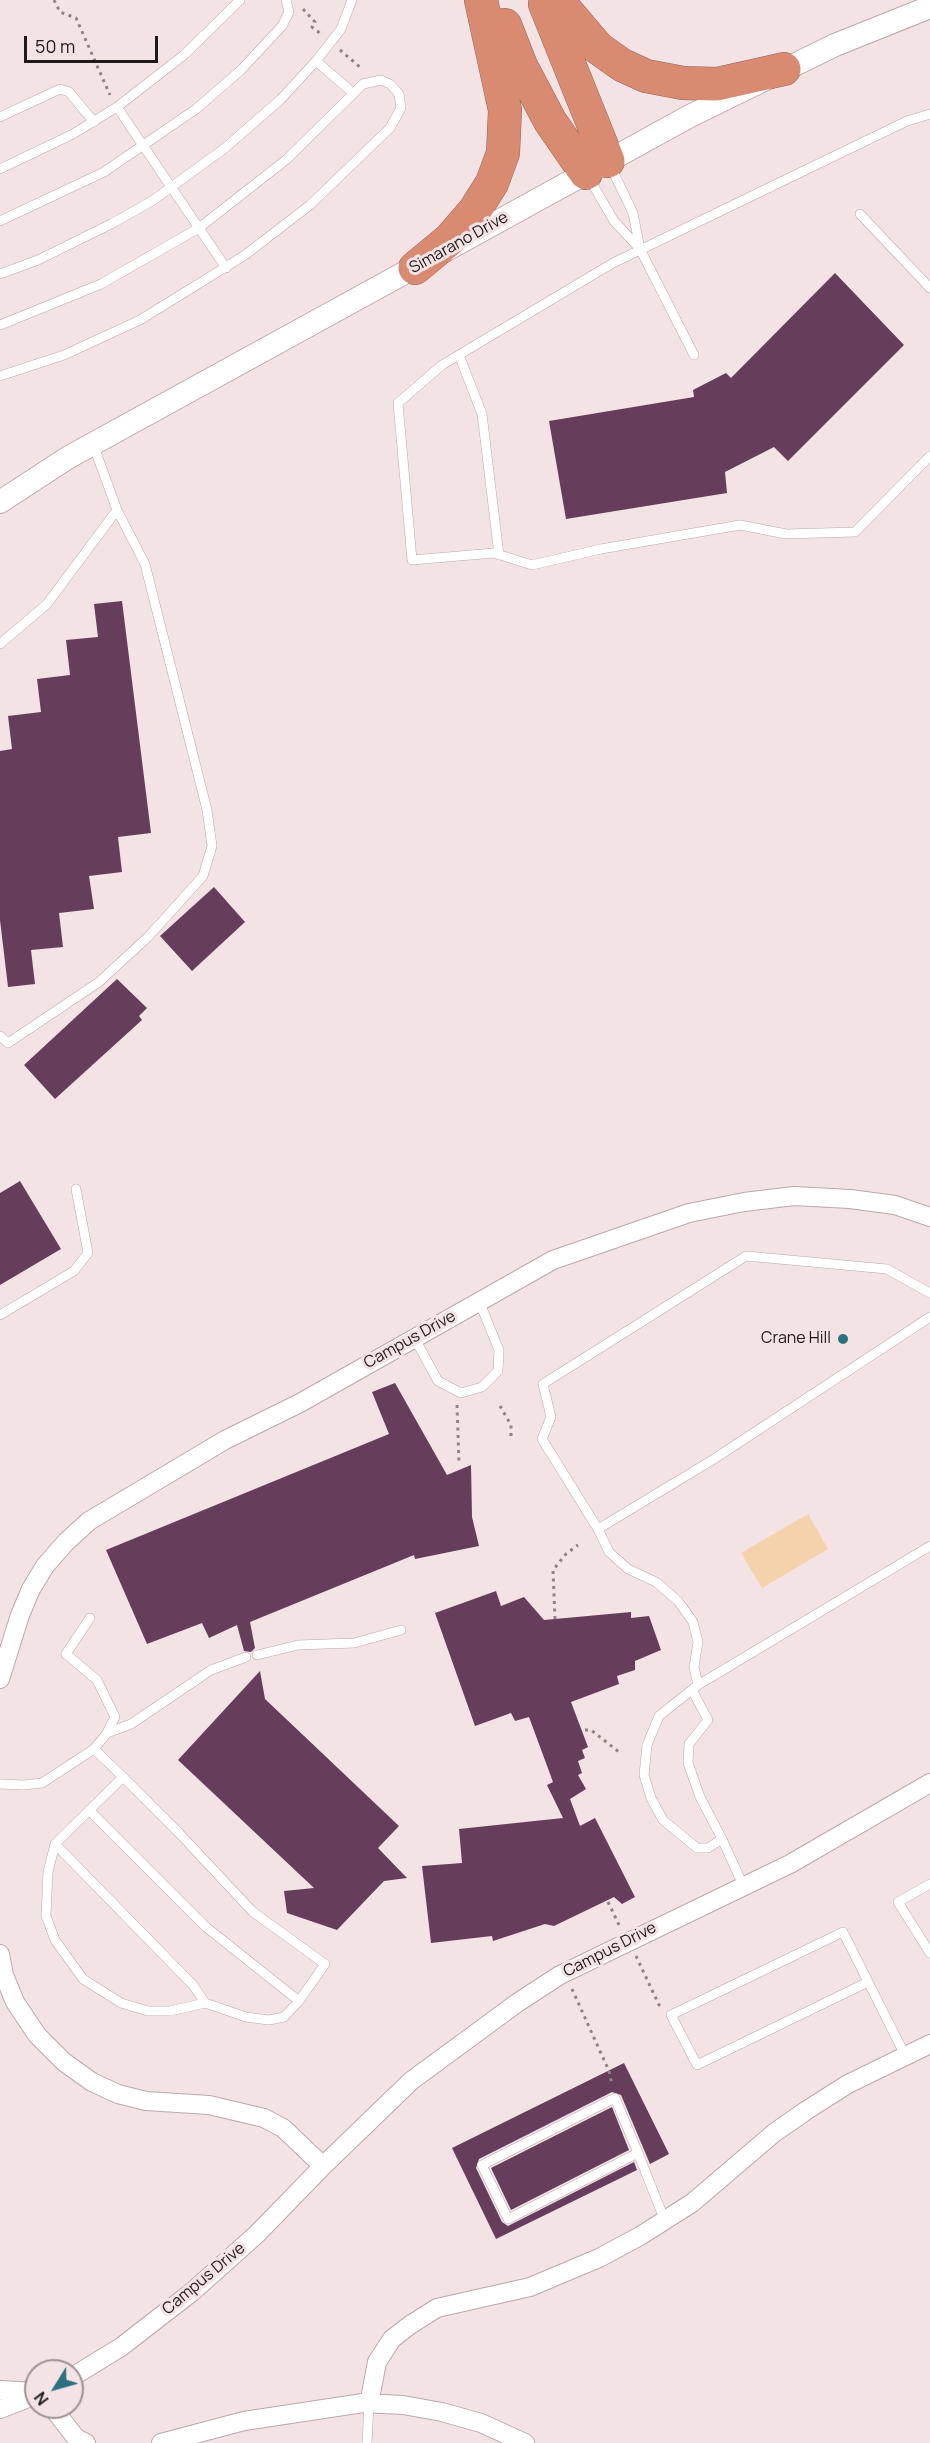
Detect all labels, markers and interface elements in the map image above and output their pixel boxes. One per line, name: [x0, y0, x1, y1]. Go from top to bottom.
scale bar: [27, 24, 160, 62]
text: 50 m: [35, 34, 75, 58]
street label: Simarano Drive: [406, 208, 512, 278]
street label: Campus Drive: [361, 1307, 459, 1373]
place label: Crane Hill: [761, 1329, 831, 1349]
marker: Crane Hill: [836, 1332, 850, 1346]
street label: Campus Drive: [560, 1918, 660, 1982]
street label: Campus Drive: [159, 2239, 249, 2319]
north arrow: [24, 2359, 84, 2419]
text: N: [29, 2387, 53, 2410]

